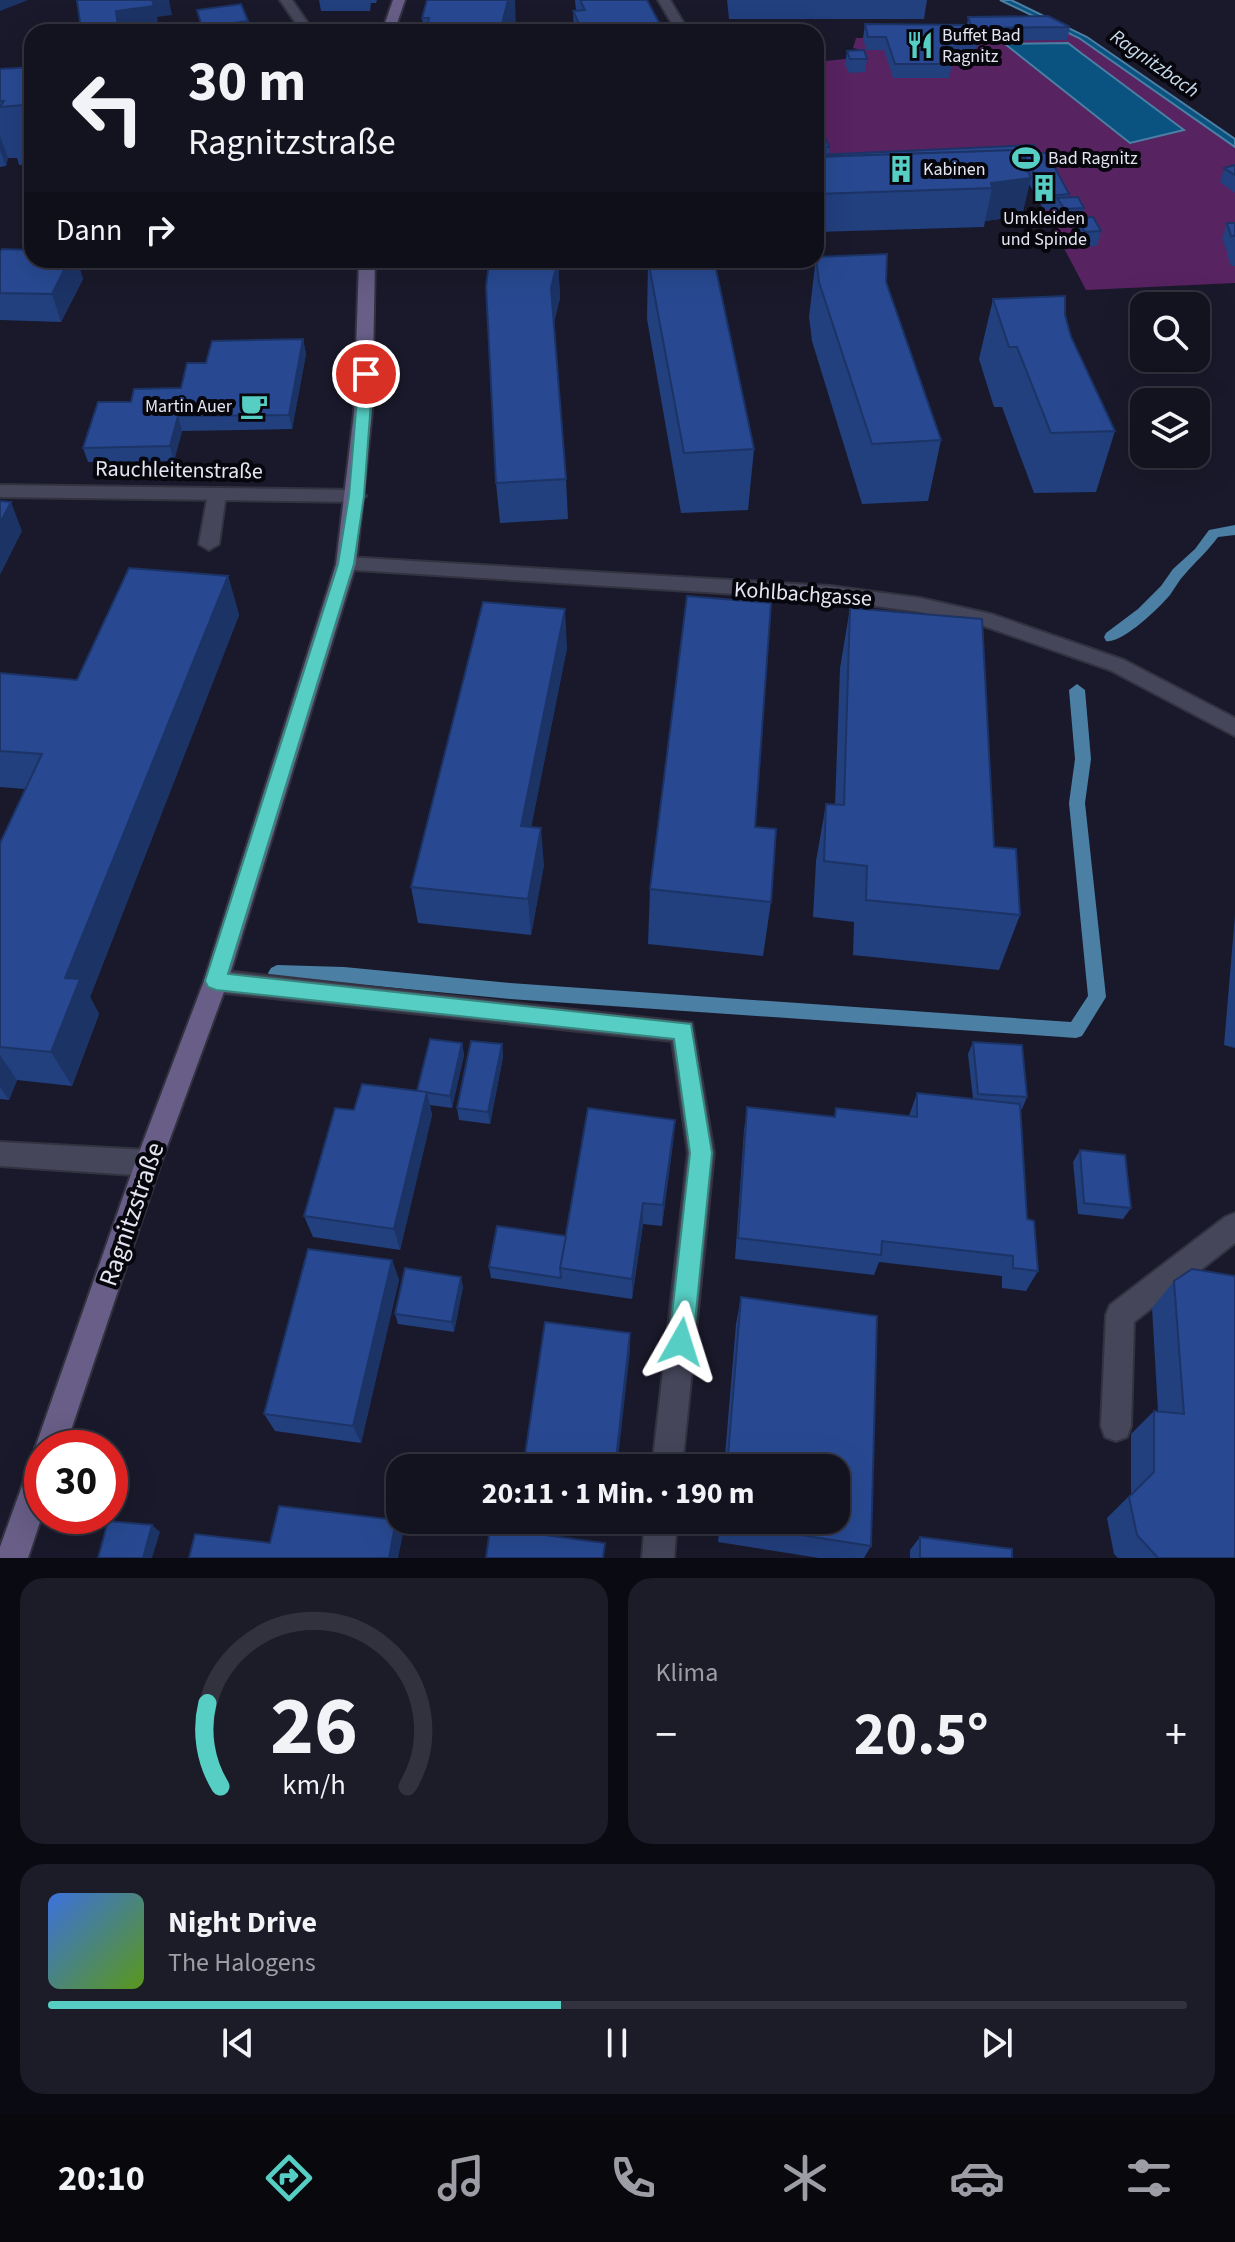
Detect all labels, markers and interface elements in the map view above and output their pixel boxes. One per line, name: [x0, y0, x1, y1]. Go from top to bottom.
place label: Buffet Bad Ragnitz: [942, 23, 1021, 69]
water label: Ragnitzbach: [1104, 23, 1205, 105]
restaurant icon: Buffet Bad Ragnitz: [905, 30, 935, 60]
text: 30 m: [188, 43, 306, 122]
icon: left: [56, 56, 160, 160]
text: Ragnitzstraße: [188, 117, 396, 168]
sports icon: Bad Ragnitz: [1011, 143, 1041, 173]
place label: Bad Ragnitz: [1048, 146, 1138, 171]
building icon: Kabinen: [886, 154, 916, 184]
place label: Kabinen: [923, 157, 986, 182]
building icon: Umkleiden und Spinde: [1029, 173, 1059, 203]
place label: Umkleiden und Spinde: [1001, 206, 1087, 252]
icon: right: [138, 208, 182, 252]
text: Dann: [56, 209, 122, 252]
map controls: [1130, 292, 1210, 468]
button: search: [1130, 292, 1210, 372]
pin: [332, 340, 400, 408]
icon: arrive: [344, 352, 388, 396]
button: layers: [1130, 388, 1210, 468]
cafe icon: Martin Auer: [239, 391, 269, 421]
place label: Martin Auer: [145, 394, 233, 419]
street label: Rauchleitenstraße: [95, 453, 263, 487]
street label: Kohlbachgasse: [733, 573, 873, 615]
street label: Ragnitzstraße: [90, 1137, 173, 1291]
position arrow: [639, 1300, 723, 1384]
speed limit sign: 30: [24, 1430, 128, 1534]
text: 20:11 · 1 Min. · 190 m: [482, 1472, 754, 1515]
text: Klima: [656, 1654, 718, 1691]
text: 26: [270, 1668, 358, 1786]
text: 20.5°: [854, 1693, 989, 1778]
text: −: [656, 1704, 677, 1767]
text: +: [1165, 1704, 1187, 1767]
text: km/h: [282, 1765, 345, 1805]
text: Night Drive: [168, 1901, 317, 1944]
text: The Halogens: [168, 1944, 316, 1981]
icon: previous: [216, 2021, 260, 2065]
icon: pause: [595, 2021, 639, 2065]
icon: next: [975, 2021, 1019, 2065]
icon: directions: [261, 2150, 317, 2206]
icon: music: [433, 2150, 489, 2206]
icon: phone: [605, 2150, 661, 2206]
icon: climate: [777, 2150, 833, 2206]
icon: car: [949, 2150, 1005, 2206]
icon: filters: [1121, 2150, 1177, 2206]
text: 20:10: [58, 2153, 145, 2204]

